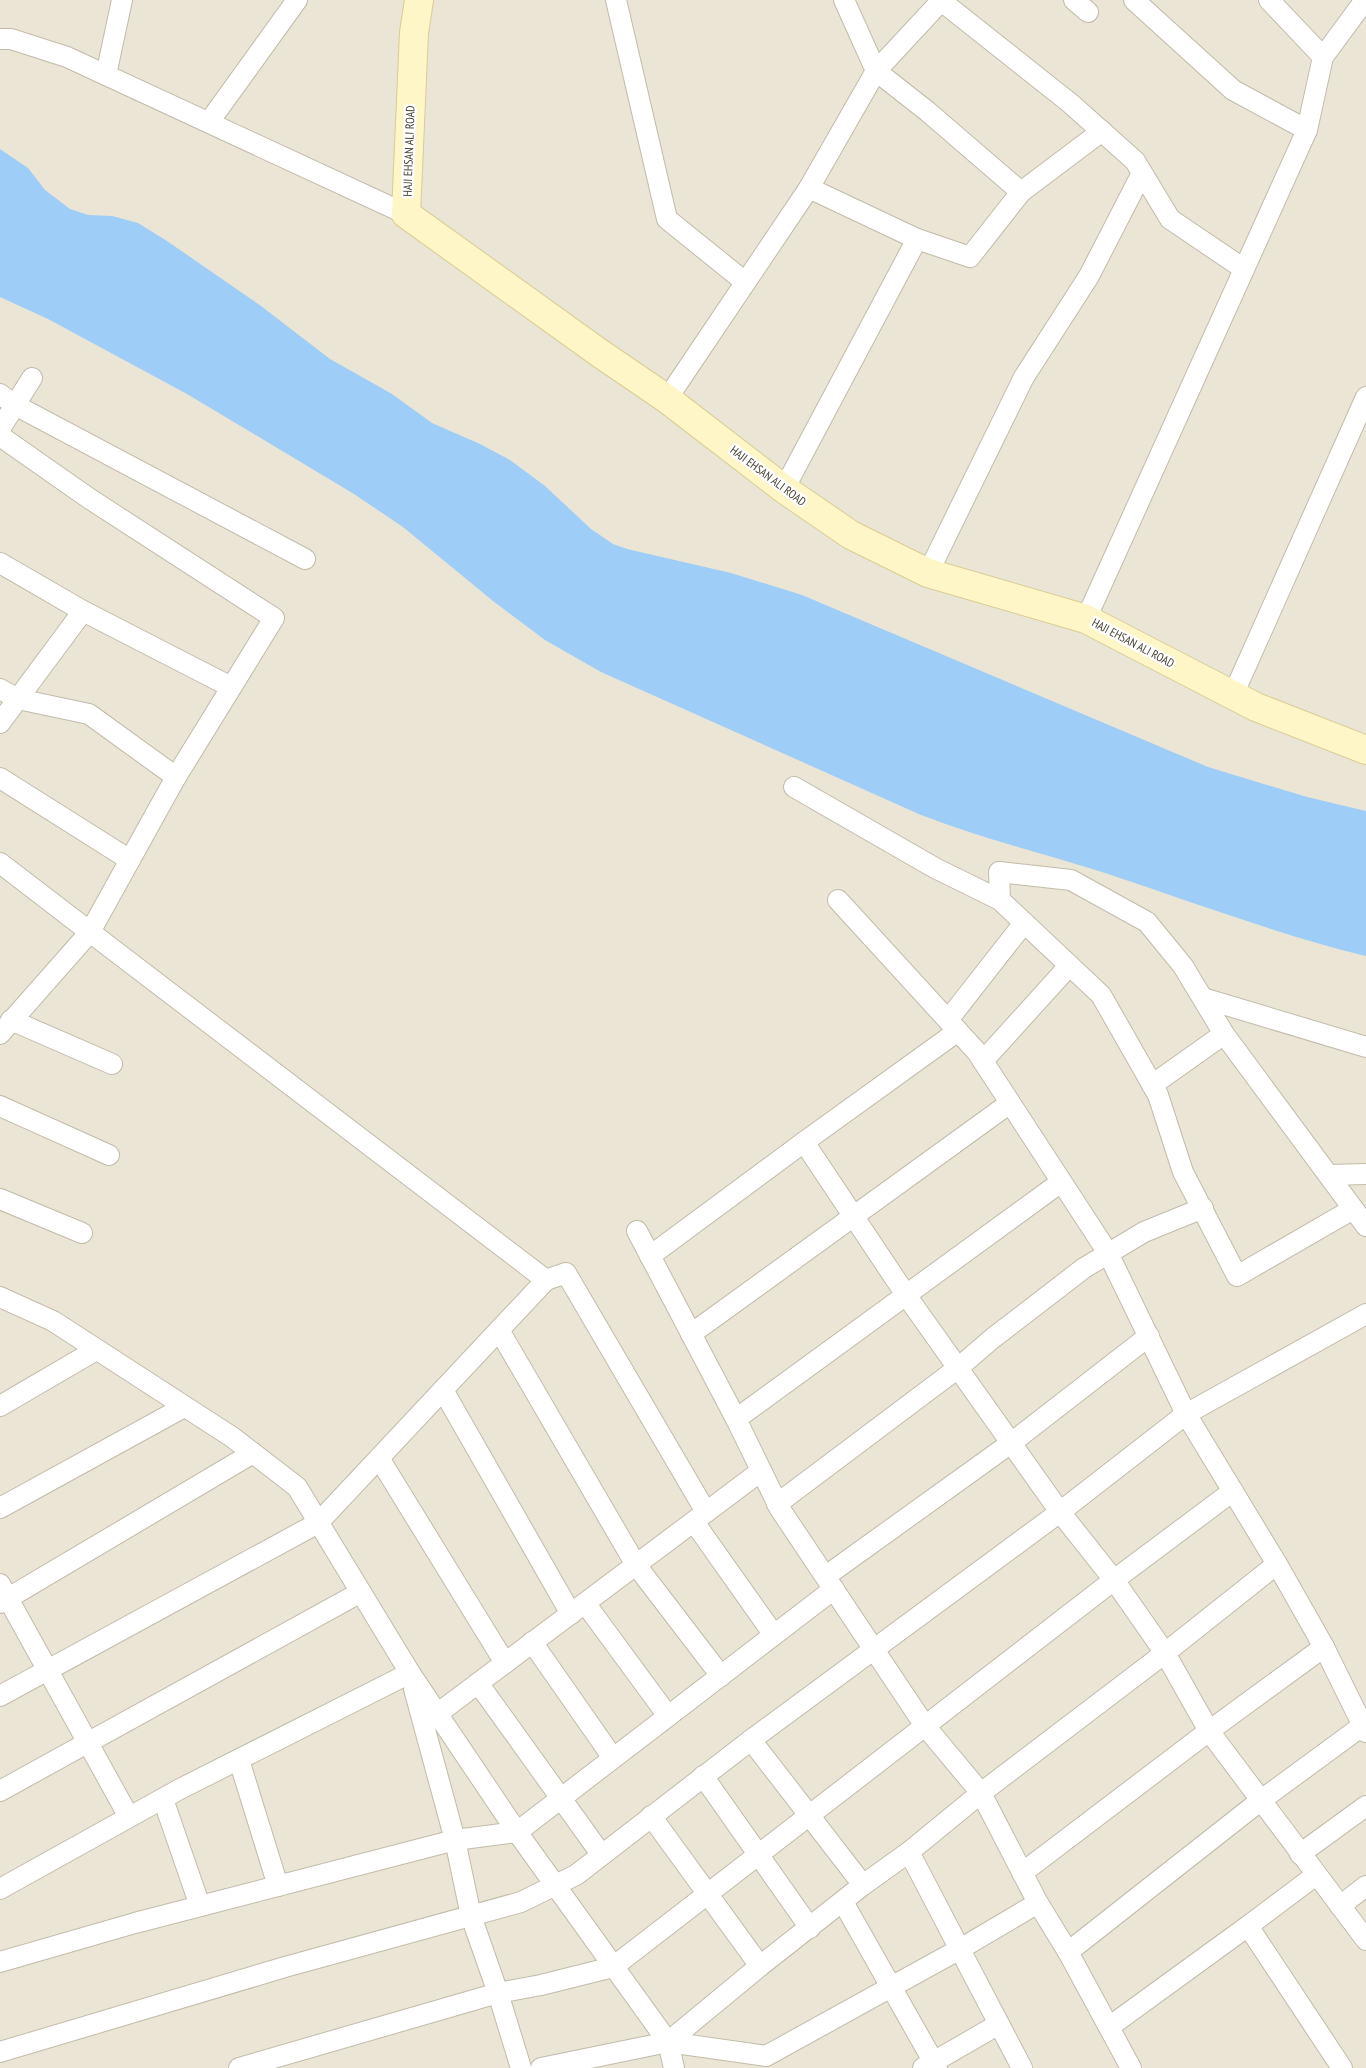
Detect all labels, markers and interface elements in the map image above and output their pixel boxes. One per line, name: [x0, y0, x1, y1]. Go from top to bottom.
street label: HAJI EHSAN ALI ROAD: [399, 105, 418, 197]
street label: HAJI EHSAN ALI ROAD: [727, 442, 809, 509]
street label: HAJI EHSAN ALI ROAD: [1089, 615, 1177, 671]

